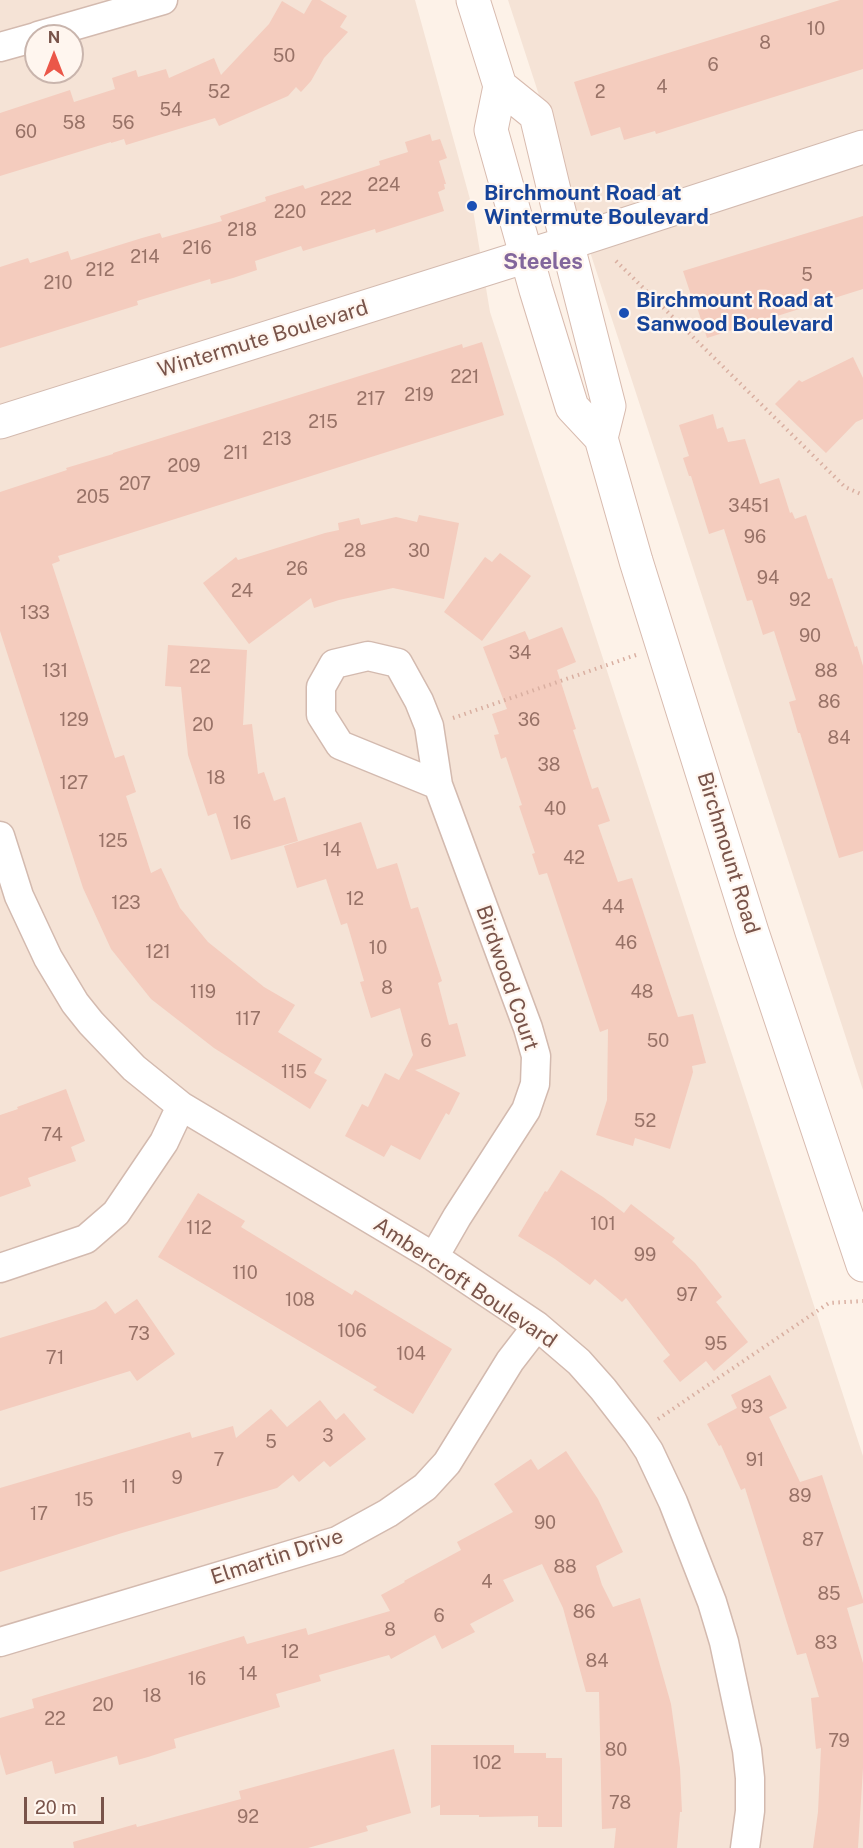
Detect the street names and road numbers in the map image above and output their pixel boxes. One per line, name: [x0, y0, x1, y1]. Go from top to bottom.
street label: Wintermute Boulevard: [155, 295, 371, 383]
street label: Birchmount Road: [691, 769, 765, 937]
street label: Birdwood Court: [470, 902, 544, 1054]
street label: Ambercroft Boulevard: [369, 1212, 561, 1354]
street label: Elmartin Drive: [208, 1524, 346, 1590]

